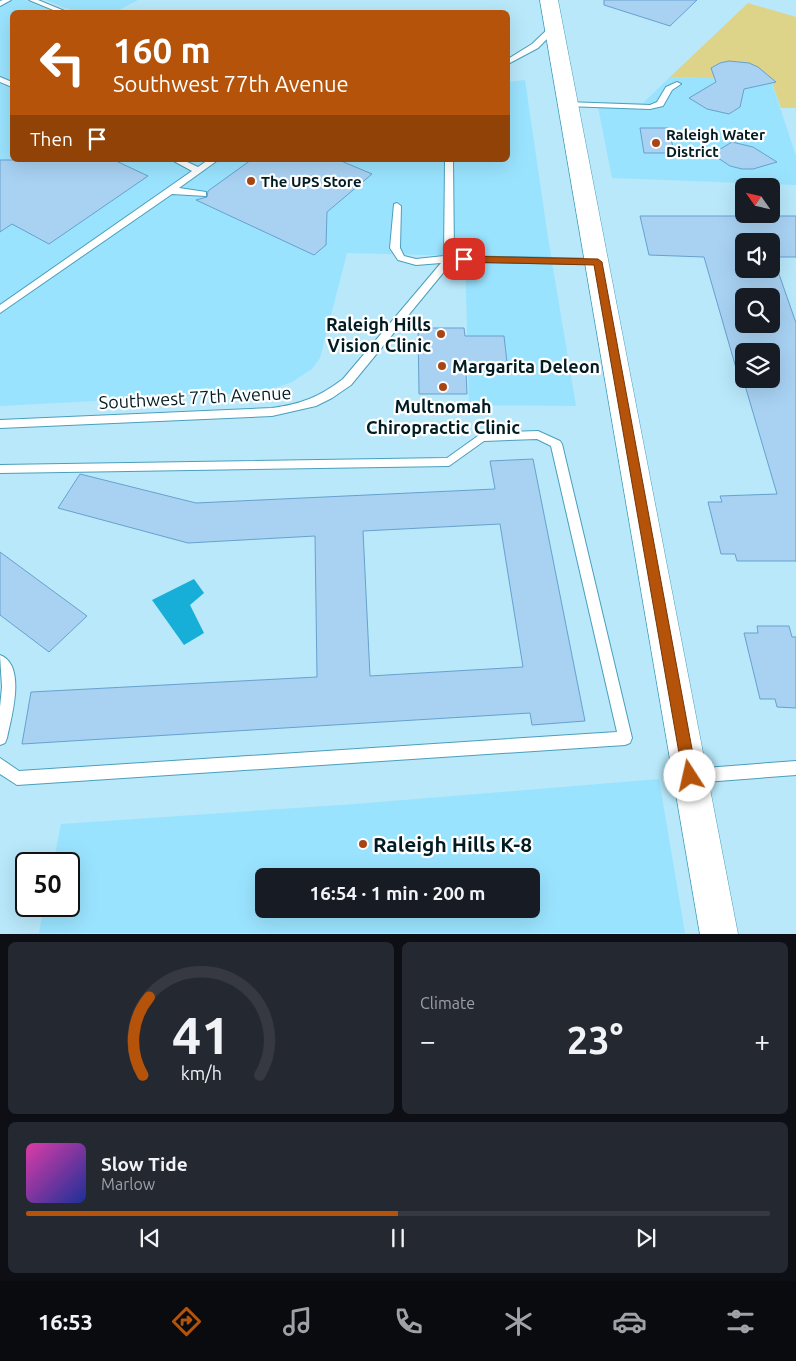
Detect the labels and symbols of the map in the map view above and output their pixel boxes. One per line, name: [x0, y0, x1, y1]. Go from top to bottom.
place label: Raleigh Water District: [666, 126, 766, 160]
marker: Raleigh Water District: [650, 137, 662, 149]
place label: The UPS Store: [261, 173, 362, 190]
marker: The UPS Store: [245, 175, 257, 187]
north arrow: [735, 178, 780, 222]
pin: [443, 238, 485, 280]
place label: Raleigh Hills Vision Clinic: [326, 314, 431, 355]
marker: Raleigh Hills Vision Clinic: [435, 328, 447, 340]
place label: Margarita Deleon: [452, 356, 600, 376]
marker: Margarita Deleon: [436, 360, 448, 372]
marker: Multnomah Chiropractic Clinic: [437, 381, 449, 393]
street label: Southwest 77th Avenue: [98, 382, 292, 412]
place label: Multnomah Chiropractic Clinic: [366, 396, 520, 437]
position arrow: [663, 749, 715, 801]
place label: Raleigh Hills K-8: [373, 832, 532, 856]
marker: Raleigh Hills K-8: [357, 838, 369, 850]
speed limit sign: 50: [15, 852, 80, 917]

